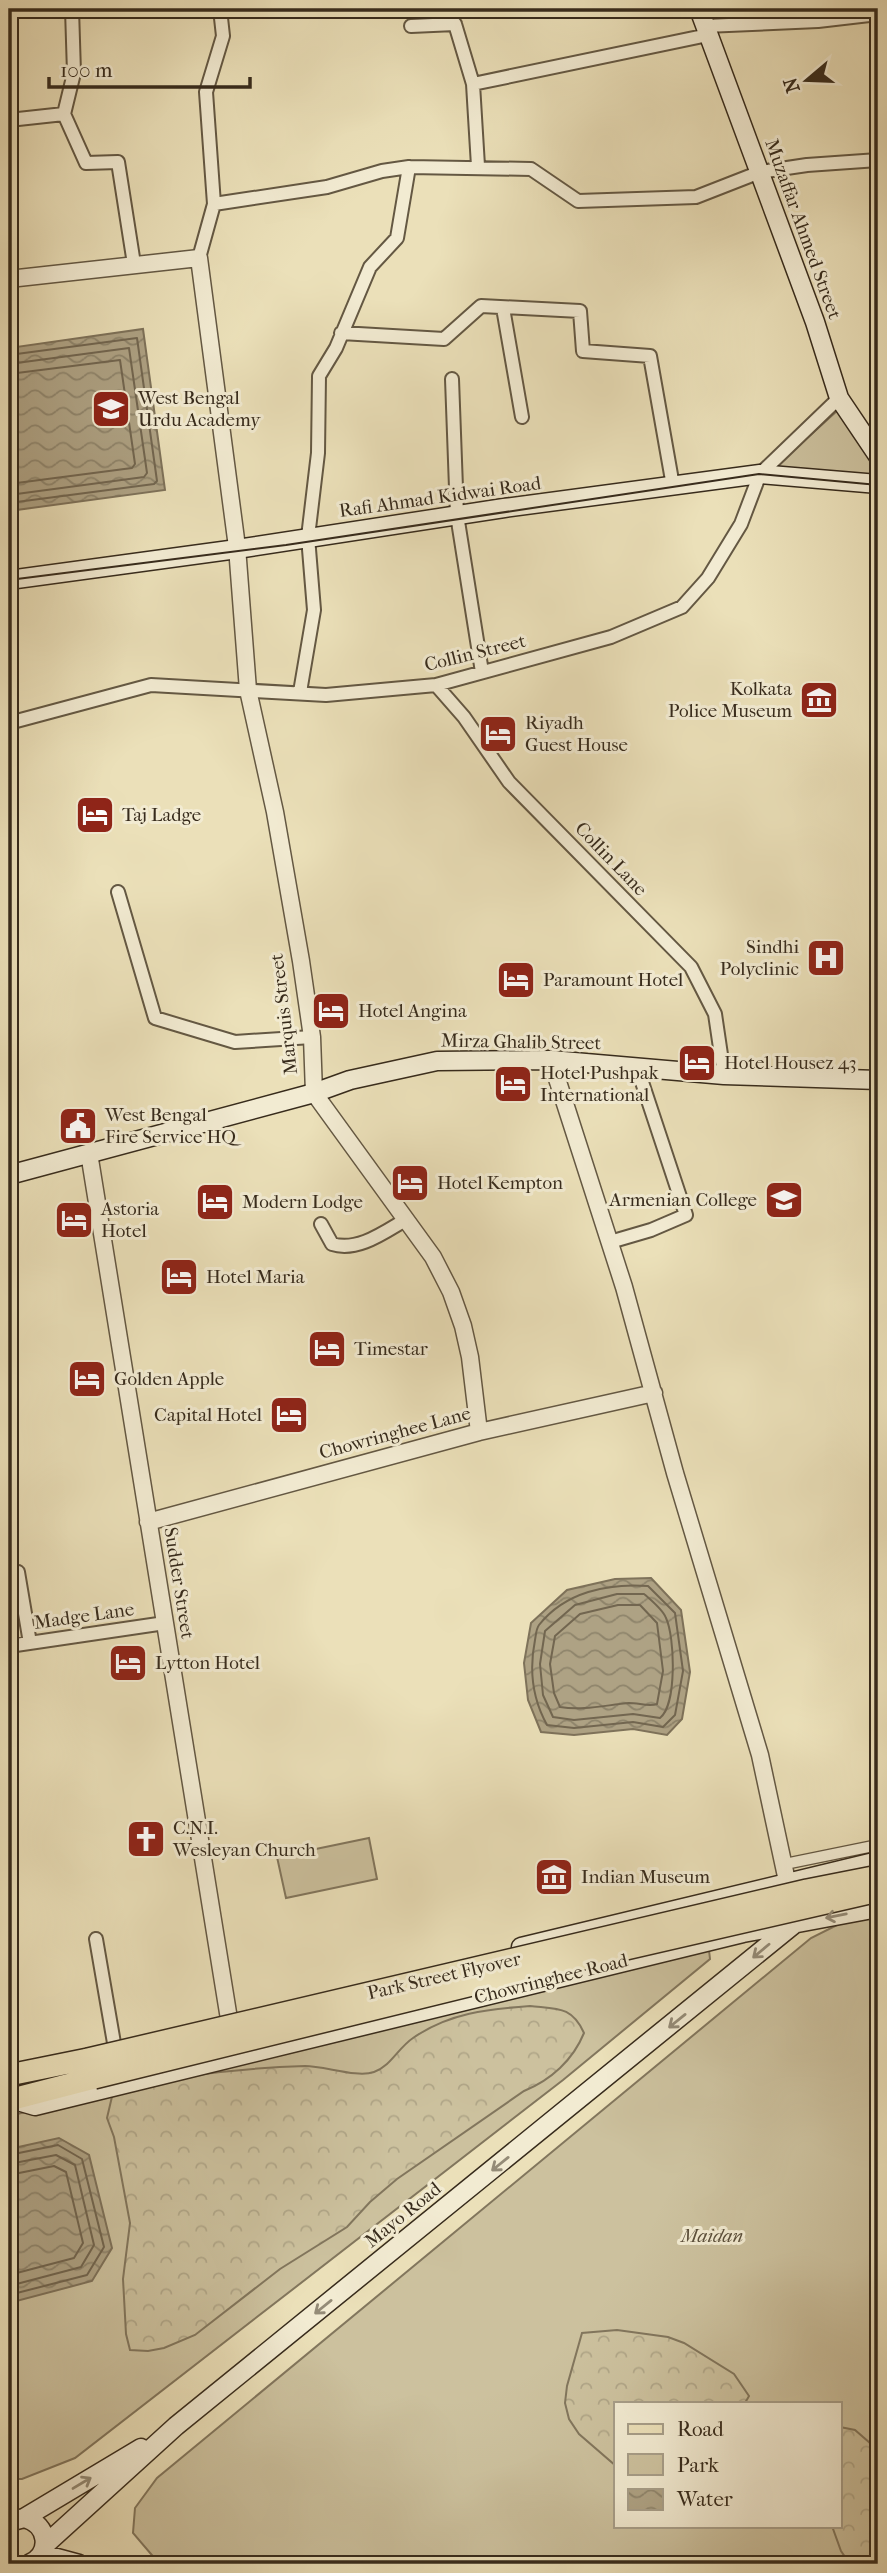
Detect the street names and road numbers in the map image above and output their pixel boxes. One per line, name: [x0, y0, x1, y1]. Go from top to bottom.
street label: Muzaffar Ahmed Street: [760, 136, 846, 322]
street label: Rafi Ahmad Kidwai Road: [338, 472, 543, 522]
street label: Collin Street: [422, 630, 528, 676]
street label: Collin Lane: [570, 817, 652, 901]
street label: Marquis Street: [266, 952, 302, 1076]
street label: Mirza Ghalib Street: [441, 1030, 601, 1054]
street label: Chowringhee Lane: [317, 1402, 473, 1464]
street label: Sudder Street: [159, 1526, 199, 1641]
street label: Madge Lane: [33, 1598, 135, 1634]
street label: Park Street Flyover: [365, 1947, 524, 2004]
street label: Chowringhee Road: [472, 1949, 631, 2009]
street label: Mayo Road: [360, 2177, 446, 2252]

